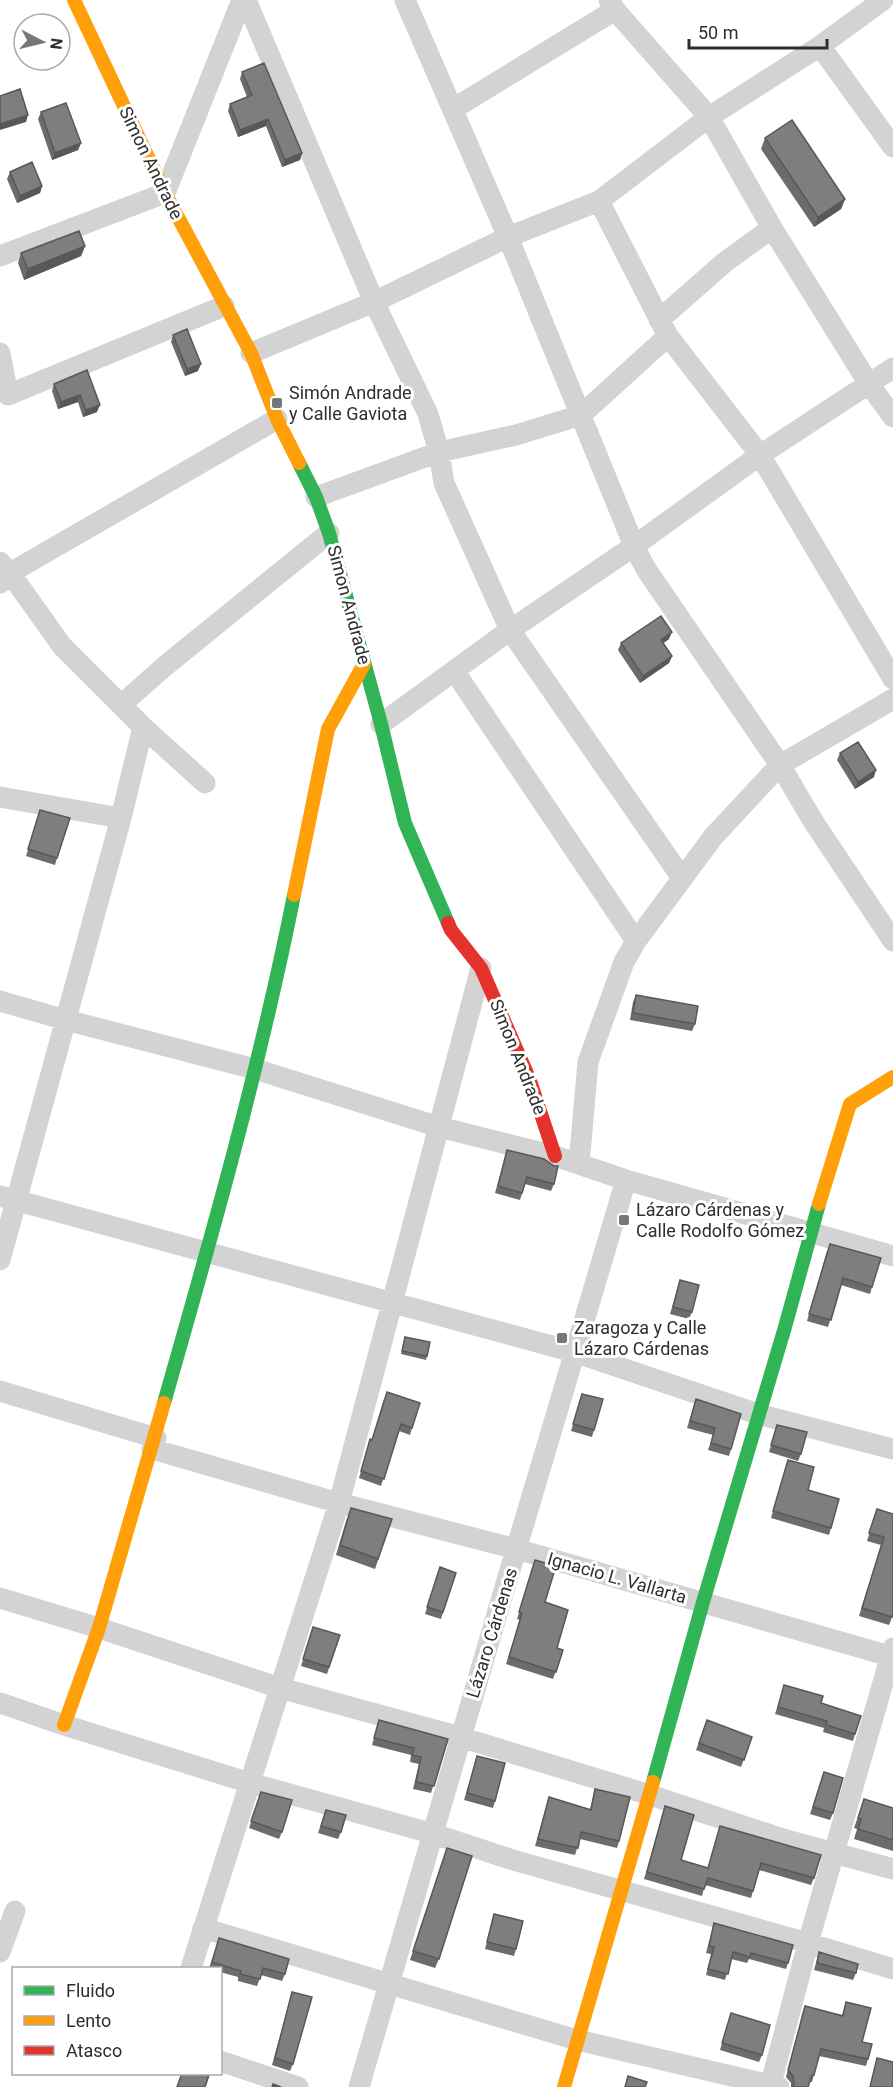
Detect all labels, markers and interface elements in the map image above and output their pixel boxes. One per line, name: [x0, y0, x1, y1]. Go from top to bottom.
north arrow: [12, 12, 72, 72]
scale bar: [689, 12, 827, 50]
text: 50 m: [698, 22, 738, 43]
text: N: [46, 37, 67, 51]
street label: Simon Andrade: [115, 103, 188, 222]
place label: Simón Andrade y Calle Gaviota: [289, 382, 412, 424]
marker: Simón Andrade y Calle Gaviota: [270, 396, 284, 410]
street label: Simon Andrade: [323, 543, 375, 667]
street label: Simon Andrade: [486, 996, 551, 1118]
place label: Lázaro Cárdenas y Calle Rodolfo Gómez: [636, 1199, 804, 1241]
marker: Lázaro Cárdenas y Calle Rodolfo Gómez: [617, 1213, 631, 1227]
place label: Zaragoza y Calle Lázaro Cárdenas: [574, 1317, 709, 1359]
marker: Zaragoza y Calle Lázaro Cárdenas: [555, 1331, 569, 1345]
street label: Ignacio L. Vallarta: [545, 1548, 689, 1607]
street label: Lázaro Cárdenas: [462, 1565, 521, 1700]
legend: [12, 1967, 222, 2075]
text: Fluido: [66, 1980, 115, 2001]
text: Lento: [66, 2010, 111, 2031]
text: Atasco: [66, 2040, 122, 2061]

